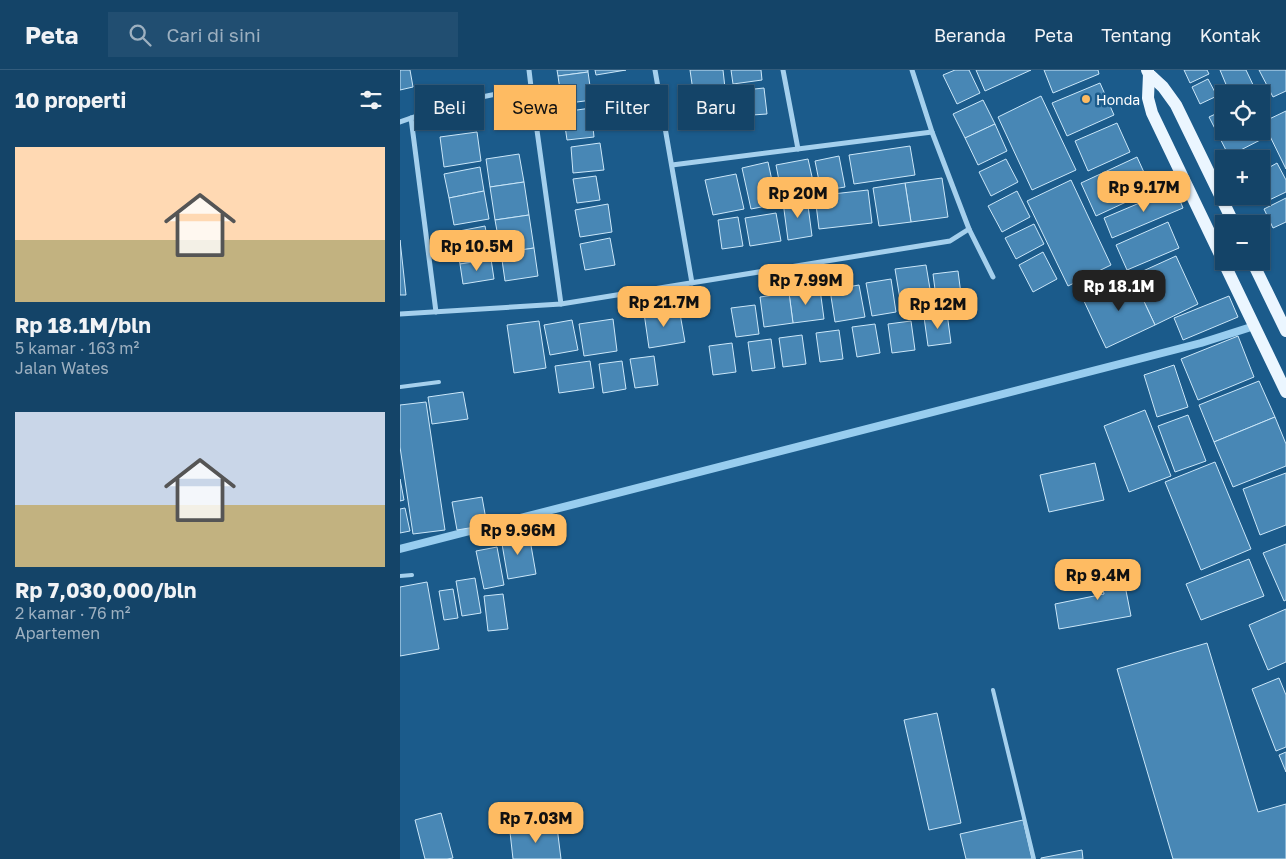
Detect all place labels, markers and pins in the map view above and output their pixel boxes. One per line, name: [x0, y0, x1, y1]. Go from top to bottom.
place label: Honda: [1096, 91, 1140, 108]
marker: Honda: [1080, 93, 1092, 105]
pin: Rp 9.17M: [1092, 170, 1196, 213]
pin: Rp 20M: [757, 176, 839, 219]
pin: Rp 10.5M: [425, 230, 529, 272]
pin: Rp 7.99M: [754, 264, 858, 306]
pin: Rp 18.1M: [1067, 270, 1171, 312]
pin: Rp 21.7M: [612, 286, 716, 328]
pin: Rp 12M: [897, 288, 979, 330]
pin: Rp 9.96M: [466, 514, 570, 556]
pin: Rp 9.4M: [1052, 558, 1144, 601]
pin: Rp 7.03M: [484, 802, 588, 844]

